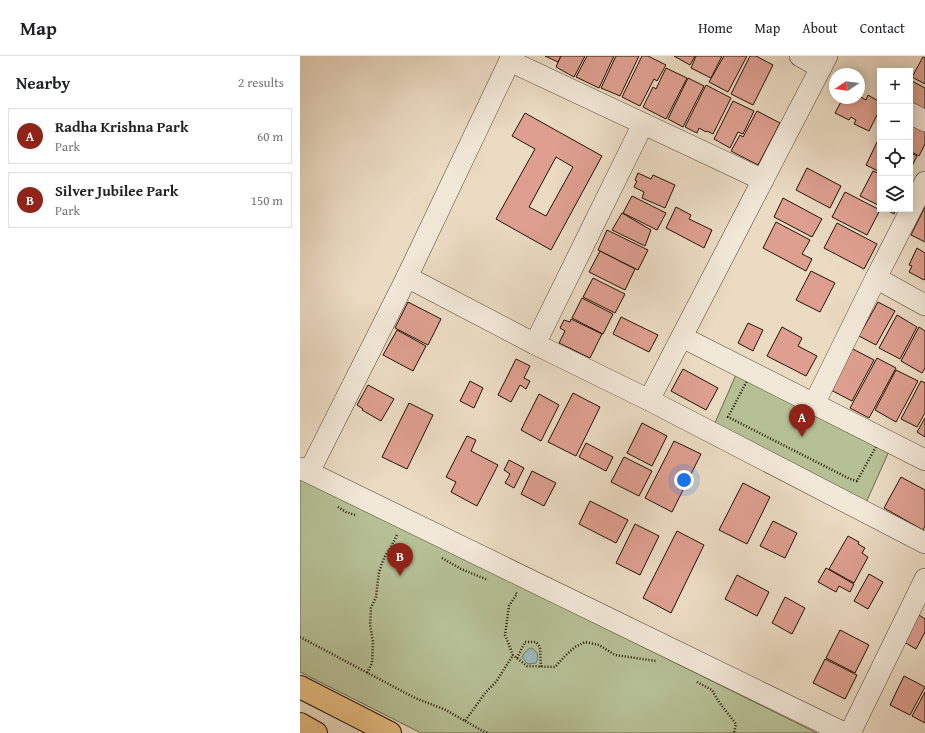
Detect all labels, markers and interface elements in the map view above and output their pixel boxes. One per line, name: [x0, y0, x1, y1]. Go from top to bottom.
text: Map: [20, 14, 57, 42]
text: Home: [698, 18, 733, 38]
text: Map: [755, 18, 780, 38]
text: About: [802, 18, 838, 38]
text: Contact: [860, 18, 905, 38]
north arrow: [829, 68, 865, 104]
map controls: [877, 68, 913, 212]
button: +: [877, 68, 913, 104]
text: Nearby: [16, 70, 70, 95]
text: 2 results: [238, 73, 284, 92]
button: −: [877, 104, 913, 140]
text: Radha Krishna Park: [55, 116, 188, 137]
text: A: [26, 127, 34, 146]
text: 60 m: [257, 127, 283, 146]
text: Park: [55, 137, 80, 156]
button: locate: [877, 140, 913, 176]
button: layers: [877, 176, 913, 212]
text: Silver Jubilee Park: [55, 180, 178, 201]
text: B: [26, 191, 34, 210]
text: 150 m: [251, 191, 283, 210]
text: Park: [55, 201, 80, 220]
pin: A: [789, 404, 815, 437]
your location: [674, 470, 694, 490]
pin: B: [387, 543, 413, 576]

